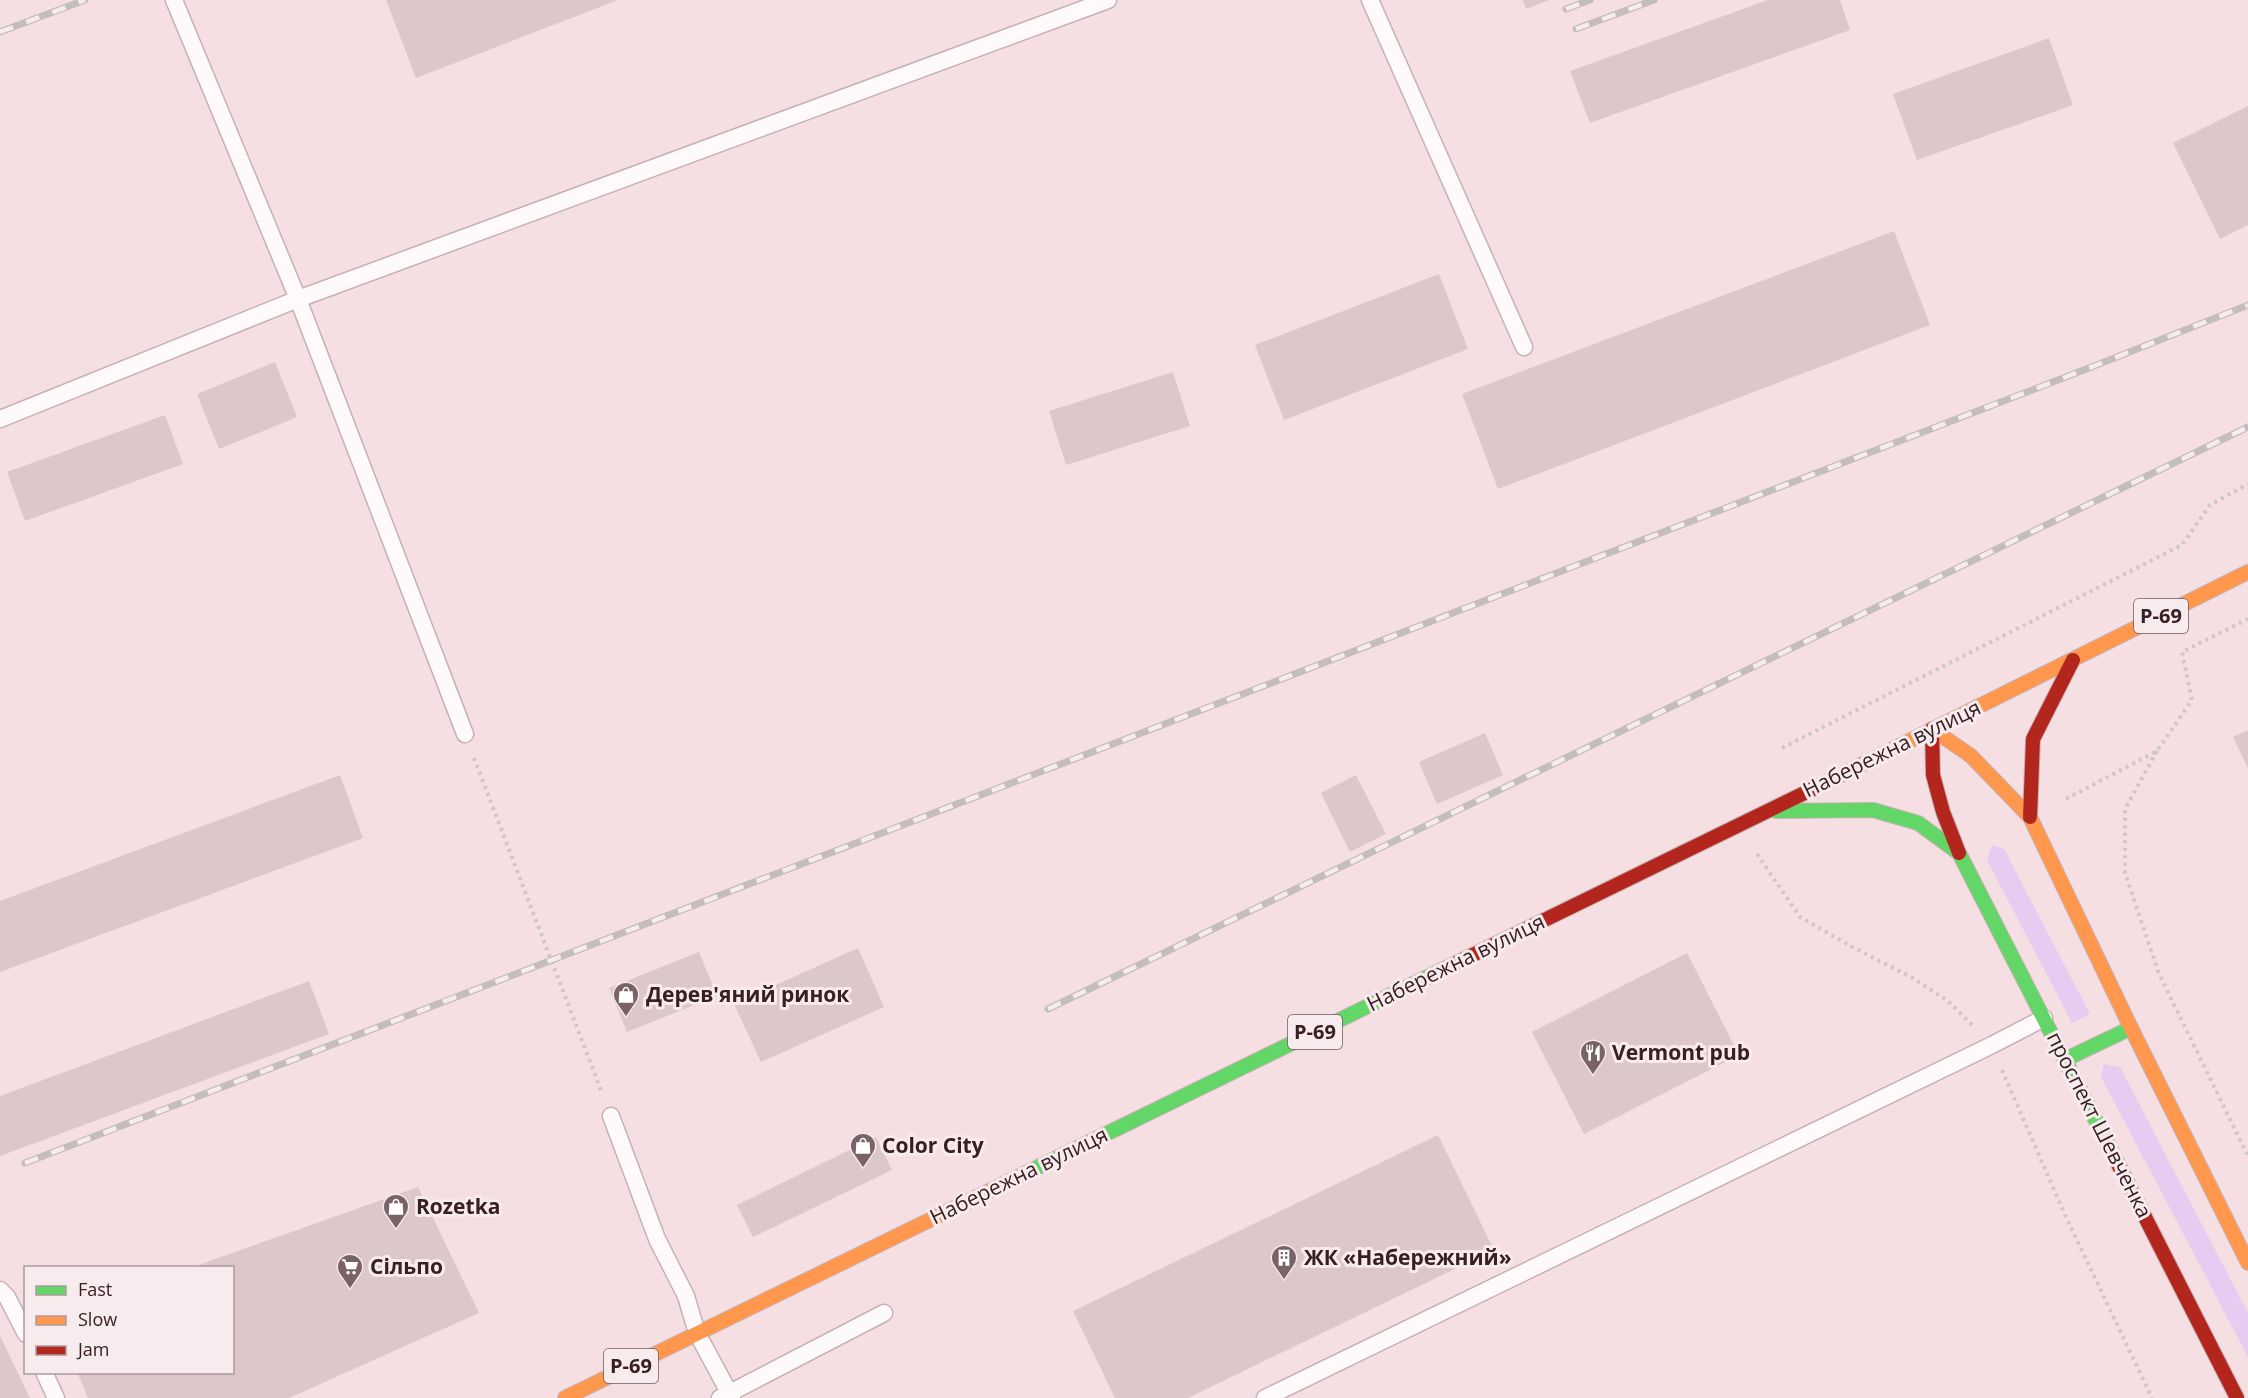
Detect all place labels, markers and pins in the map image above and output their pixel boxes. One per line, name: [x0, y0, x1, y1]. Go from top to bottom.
shop icon: Дерев'яний ринок: [611, 980, 641, 1018]
place label: Дерев'яний ринок: [646, 980, 849, 1008]
restaurant icon: Vermont pub: [1578, 1038, 1608, 1076]
place label: Vermont pub: [1612, 1038, 1750, 1066]
shop icon: Color City: [848, 1131, 878, 1169]
place label: Color City: [882, 1131, 984, 1159]
shop icon: Rozetka: [381, 1192, 411, 1230]
place label: Rozetka: [416, 1192, 500, 1220]
building icon: ЖК «Набережний»: [1269, 1243, 1299, 1281]
place label: ЖК «Набережний»: [1304, 1243, 1512, 1271]
supermarket icon: Сільпо: [335, 1252, 365, 1290]
place label: Сільпо: [370, 1252, 443, 1280]

